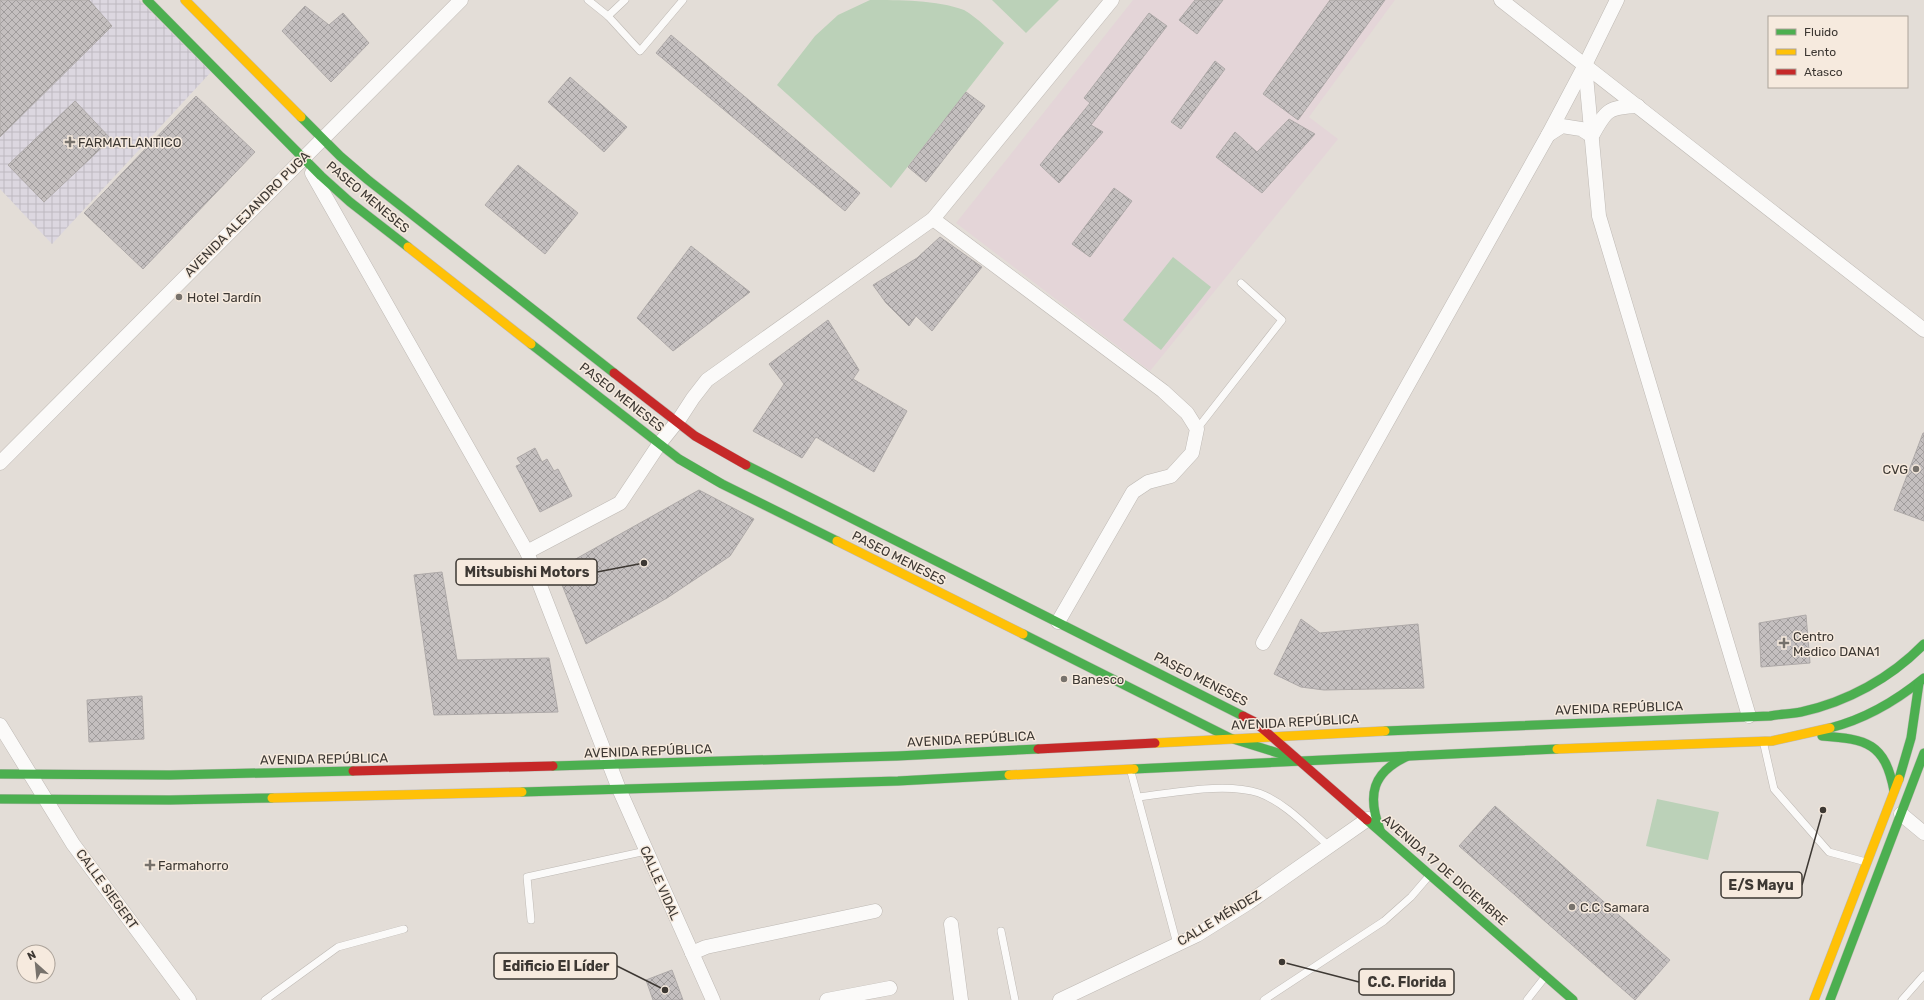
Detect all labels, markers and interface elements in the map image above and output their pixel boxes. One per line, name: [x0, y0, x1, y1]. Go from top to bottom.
legend: [1768, 16, 1908, 88]
text: Fluido: [1804, 25, 1838, 39]
text: Lento: [1804, 45, 1836, 59]
text: Atasco: [1804, 65, 1843, 79]
place label: FARMATLANTICO: [78, 135, 182, 150]
marker: FARMATLANTICO: [65, 137, 75, 147]
street label: AVENIDA ALEJANDRO PUGA: [181, 148, 313, 280]
street label: PASEO MENESES: [324, 158, 412, 236]
place label: Hotel Jardín: [187, 290, 261, 305]
marker: Hotel Jardín: [174, 292, 184, 302]
street label: PASEO MENESES: [577, 359, 667, 435]
place label: CVG: [1882, 462, 1908, 477]
marker: CVG: [1911, 464, 1921, 474]
street label: PASEO MENESES: [850, 528, 948, 588]
callout: Mitsubishi Motors: [456, 559, 597, 585]
text: Mitsubishi Motors: [465, 564, 590, 581]
place label: Centro Medico DANA1: [1793, 629, 1880, 659]
marker: Centro Medico DANA1: [1778, 637, 1790, 649]
street label: PASEO MENESES: [1152, 649, 1250, 709]
place label: Banesco: [1072, 672, 1124, 687]
marker: Banesco: [1059, 674, 1069, 684]
street label: AVENIDA REPÚBLICA: [1555, 698, 1684, 718]
street label: AVENIDA REPÚBLICA: [1231, 711, 1360, 733]
street label: AVENIDA REPÚBLICA: [907, 728, 1036, 750]
street label: AVENIDA REPÚBLICA: [584, 741, 713, 761]
street label: AVENIDA REPÚBLICA: [260, 750, 388, 768]
street label: AVENIDA 17 DE DICIEMBRE: [1379, 812, 1511, 928]
street label: CALLE VIDAL: [637, 844, 683, 923]
street label: CALLE SIEGERT: [73, 846, 141, 932]
place label: Farmahorro: [158, 858, 229, 873]
marker: Farmahorro: [145, 860, 155, 870]
callout: E/S Mayu: [1721, 872, 1802, 898]
text: E/S Mayu: [1728, 877, 1794, 894]
street label: CALLE MÉNDEZ: [1174, 887, 1264, 949]
place label: C.C Samara: [1580, 900, 1649, 915]
marker: C.C Samara: [1567, 902, 1577, 912]
north arrow: [16, 944, 56, 984]
text: N: [25, 948, 38, 963]
callout: Edificio El Líder: [494, 953, 617, 979]
text: Edificio El Líder: [503, 958, 610, 975]
callout: C.C. Florida: [1359, 969, 1454, 995]
text: C.C. Florida: [1368, 974, 1446, 991]

